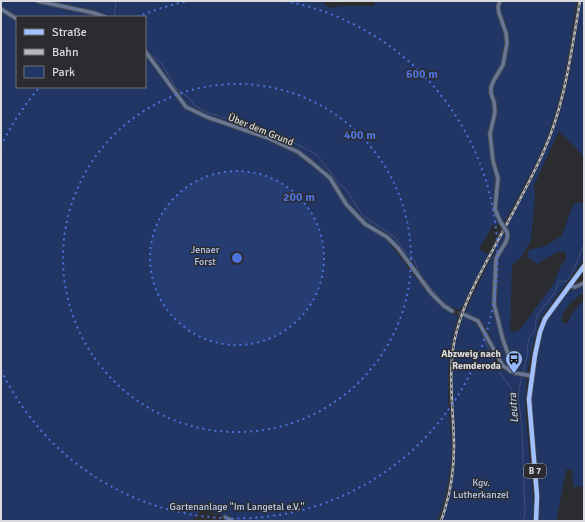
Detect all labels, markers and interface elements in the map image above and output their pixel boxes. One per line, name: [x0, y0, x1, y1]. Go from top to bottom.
legend: [16, 16, 146, 88]
text: Straße: [52, 25, 87, 40]
text: Bahn: [52, 45, 78, 60]
text: Park: [52, 65, 75, 80]
text: 600 m: [406, 67, 438, 82]
street label: Über dem Grund: [226, 111, 295, 149]
text: 400 m: [344, 128, 376, 143]
text: 200 m: [283, 190, 315, 205]
park label: Jenaer Forst: [191, 244, 220, 268]
centre of rings: [230, 251, 244, 265]
place label: Abzweig nach Remderoda: [441, 348, 502, 372]
bus stop icon: Abzweig nach Remderoda: [504, 349, 524, 374]
water label: Leutra: [506, 392, 521, 424]
road number: B 7: [524, 464, 546, 478]
park label: Kgv. Lutherkanzel: [453, 477, 509, 501]
park label: Gartenanlage "Im Langetal e.V.": [170, 501, 305, 513]

